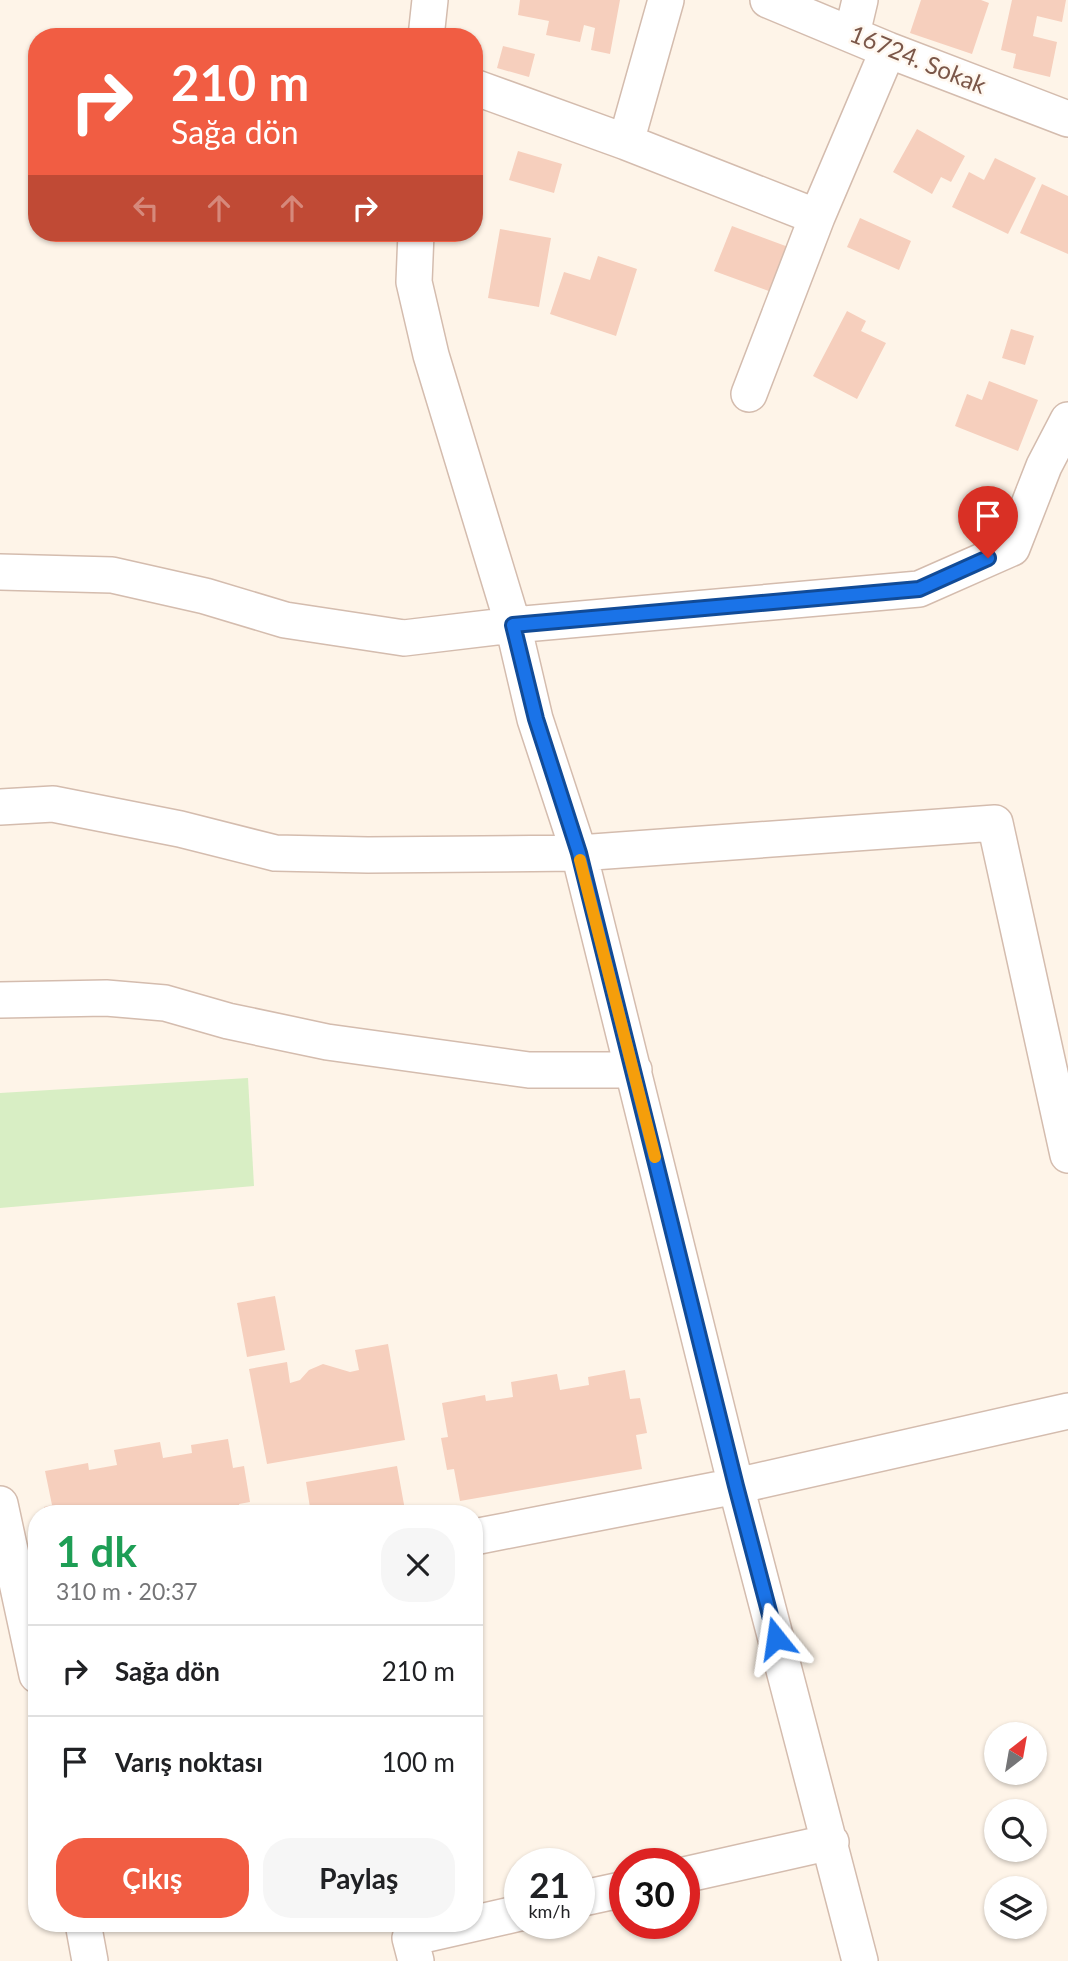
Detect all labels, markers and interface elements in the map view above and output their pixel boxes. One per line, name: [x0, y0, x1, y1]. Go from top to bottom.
street label: 16724. Sokak: [846, 18, 992, 99]
text: 210 m: [171, 53, 309, 111]
icon: right: [56, 56, 147, 147]
text: Sağa dön: [171, 112, 299, 151]
icon: left: [127, 189, 165, 227]
icon: ahead: [200, 189, 238, 227]
icon: ahead: [273, 189, 311, 227]
icon: right: [346, 189, 384, 227]
pin: [958, 486, 1018, 558]
icon: arrive: [969, 497, 1007, 535]
text: 1 dk: [56, 1526, 137, 1576]
button: close: [381, 1528, 455, 1602]
text: 310 m · 20:37: [56, 1577, 198, 1605]
position arrow: [739, 1601, 813, 1675]
icon: right: [56, 1652, 94, 1690]
text: Sağa dön: [115, 1655, 220, 1687]
text: 210 m: [382, 1655, 455, 1687]
north arrow: [984, 1722, 1046, 1785]
map controls: [984, 1722, 1047, 1939]
icon: arrive: [56, 1743, 94, 1781]
text: Varış noktası: [115, 1746, 263, 1778]
text: 100 m: [382, 1746, 455, 1778]
button: search: [984, 1799, 1047, 1862]
button: Çıkış: [56, 1838, 249, 1918]
button: Paylaş: [263, 1838, 455, 1918]
speed limit sign: 30: [609, 1848, 700, 1939]
text: 21: [529, 1863, 570, 1905]
button: layers: [984, 1876, 1047, 1939]
text: km/h: [528, 1900, 571, 1922]

